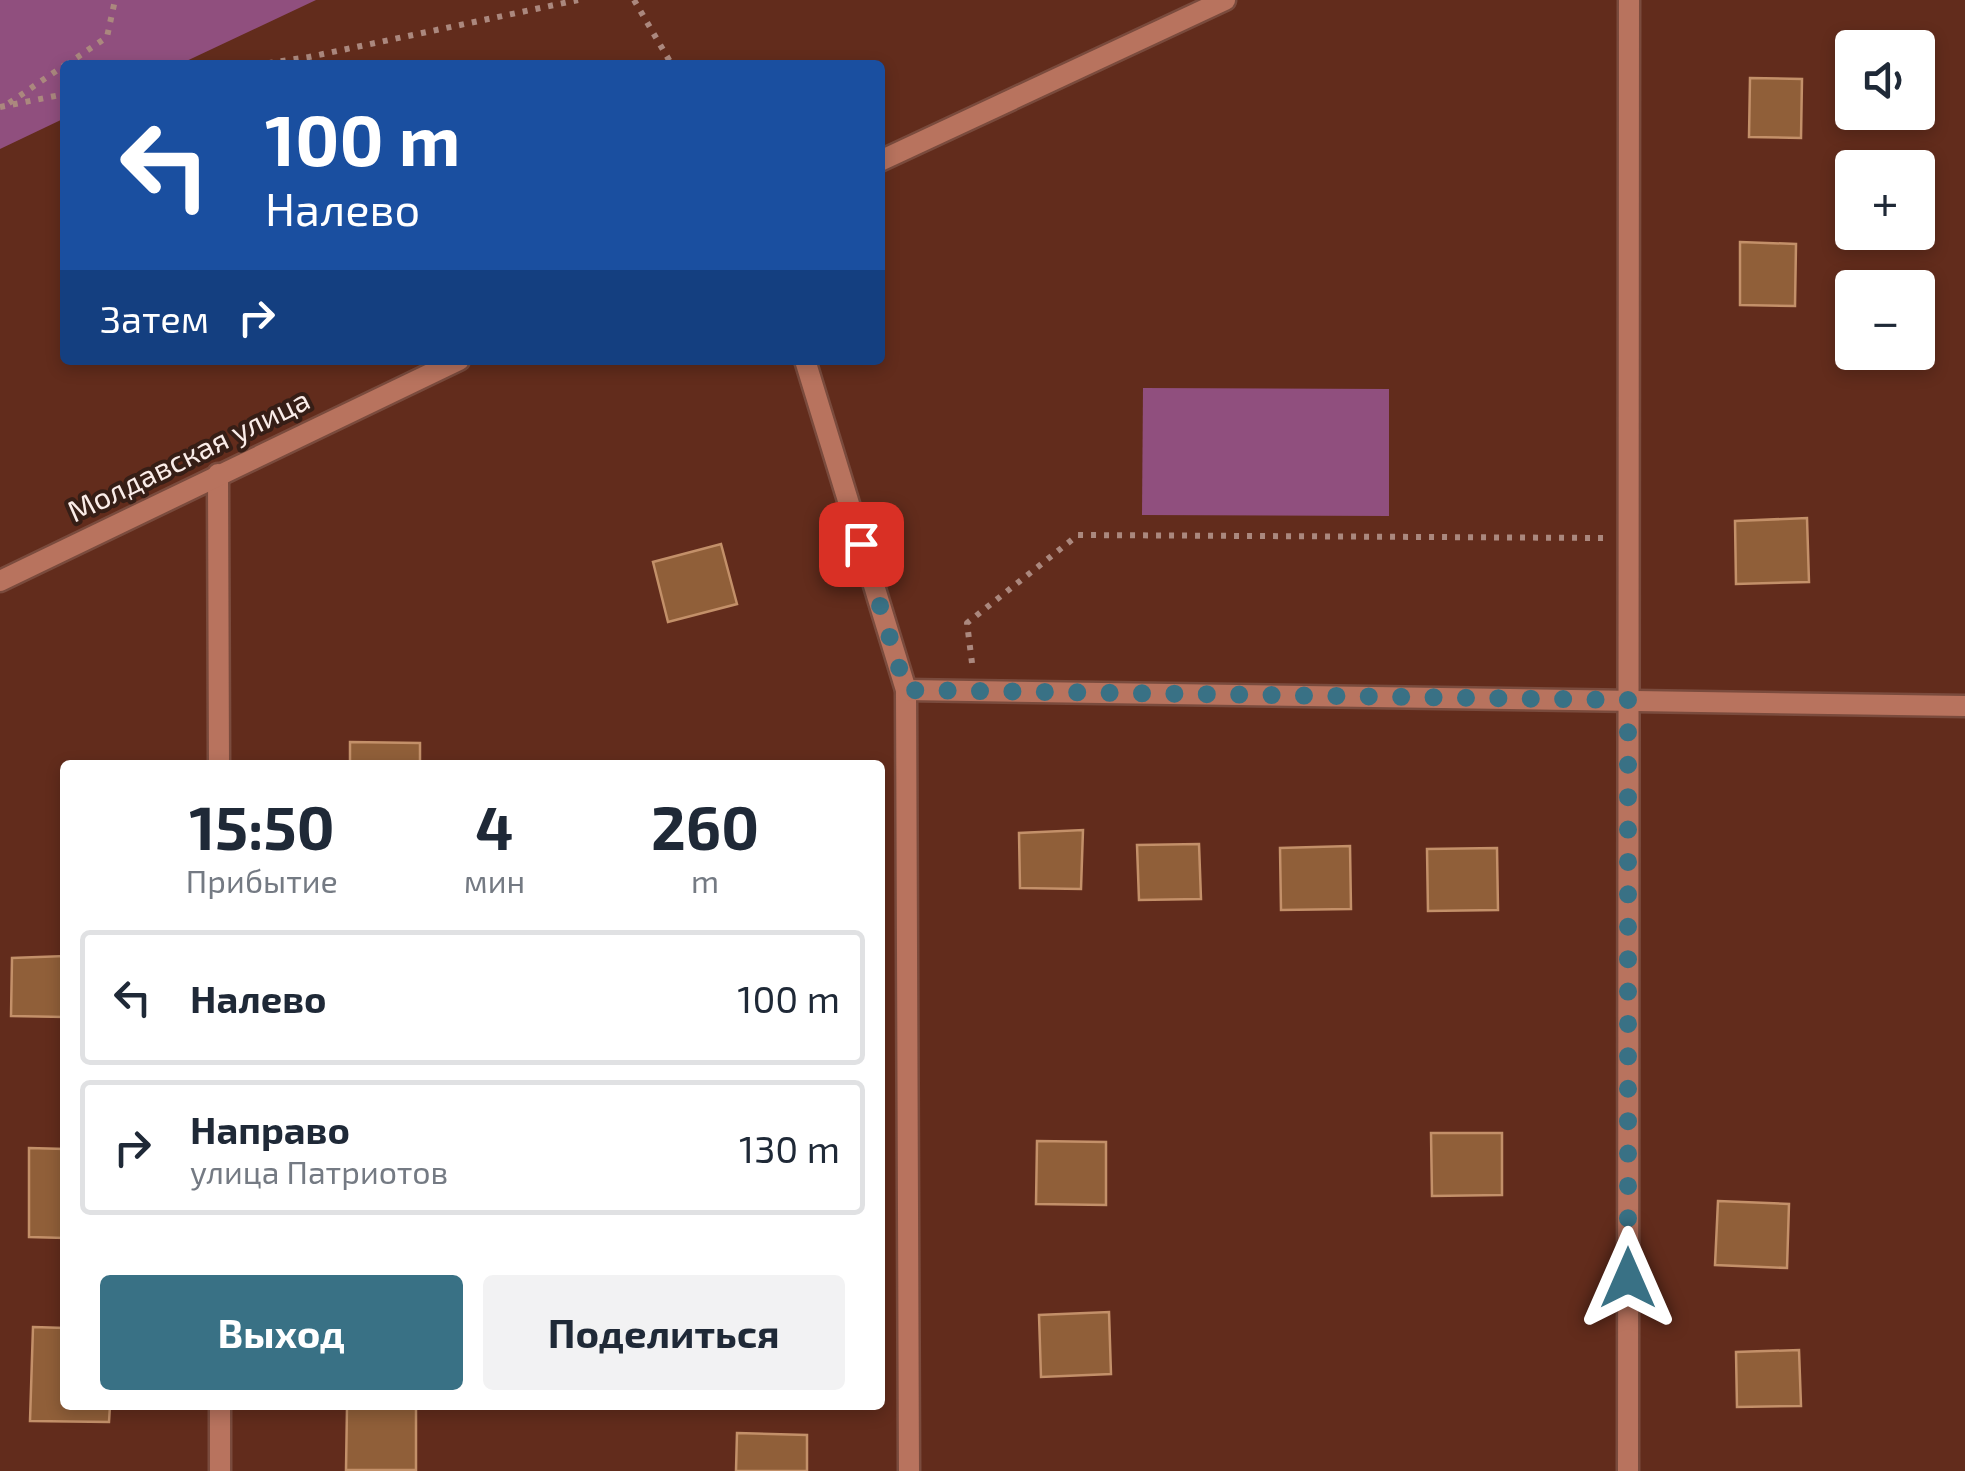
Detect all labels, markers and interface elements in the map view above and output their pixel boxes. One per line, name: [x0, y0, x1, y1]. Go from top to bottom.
map controls: [1835, 30, 1935, 370]
button: sound: [1835, 30, 1935, 130]
text: 100 m: [265, 96, 460, 180]
icon: left: [100, 100, 230, 230]
button: +: [1835, 150, 1935, 250]
text: Налево: [265, 181, 420, 235]
button: −: [1835, 270, 1935, 370]
icon: right: [229, 290, 284, 345]
text: Затем: [100, 295, 209, 341]
street label: Молдавская улица: [61, 380, 316, 529]
pin: [819, 502, 904, 587]
icon: arrive: [834, 517, 889, 572]
text: 15:50: [189, 790, 335, 862]
text: 4: [475, 790, 514, 862]
text: 260: [651, 790, 759, 862]
text: Прибытие: [186, 861, 338, 899]
text: мин: [464, 861, 525, 899]
text: m: [691, 861, 719, 899]
icon: left: [105, 970, 160, 1025]
text: Налево: [190, 975, 326, 1021]
text: 100 m: [737, 975, 840, 1021]
text: Направо: [190, 1106, 350, 1152]
icon: right: [105, 1120, 160, 1175]
text: 130 m: [739, 1125, 840, 1171]
text: улица Патриотов: [190, 1152, 448, 1190]
position arrow: [1576, 1226, 1680, 1330]
button: Выход: [100, 1275, 463, 1390]
button: Поделиться: [483, 1275, 845, 1390]

